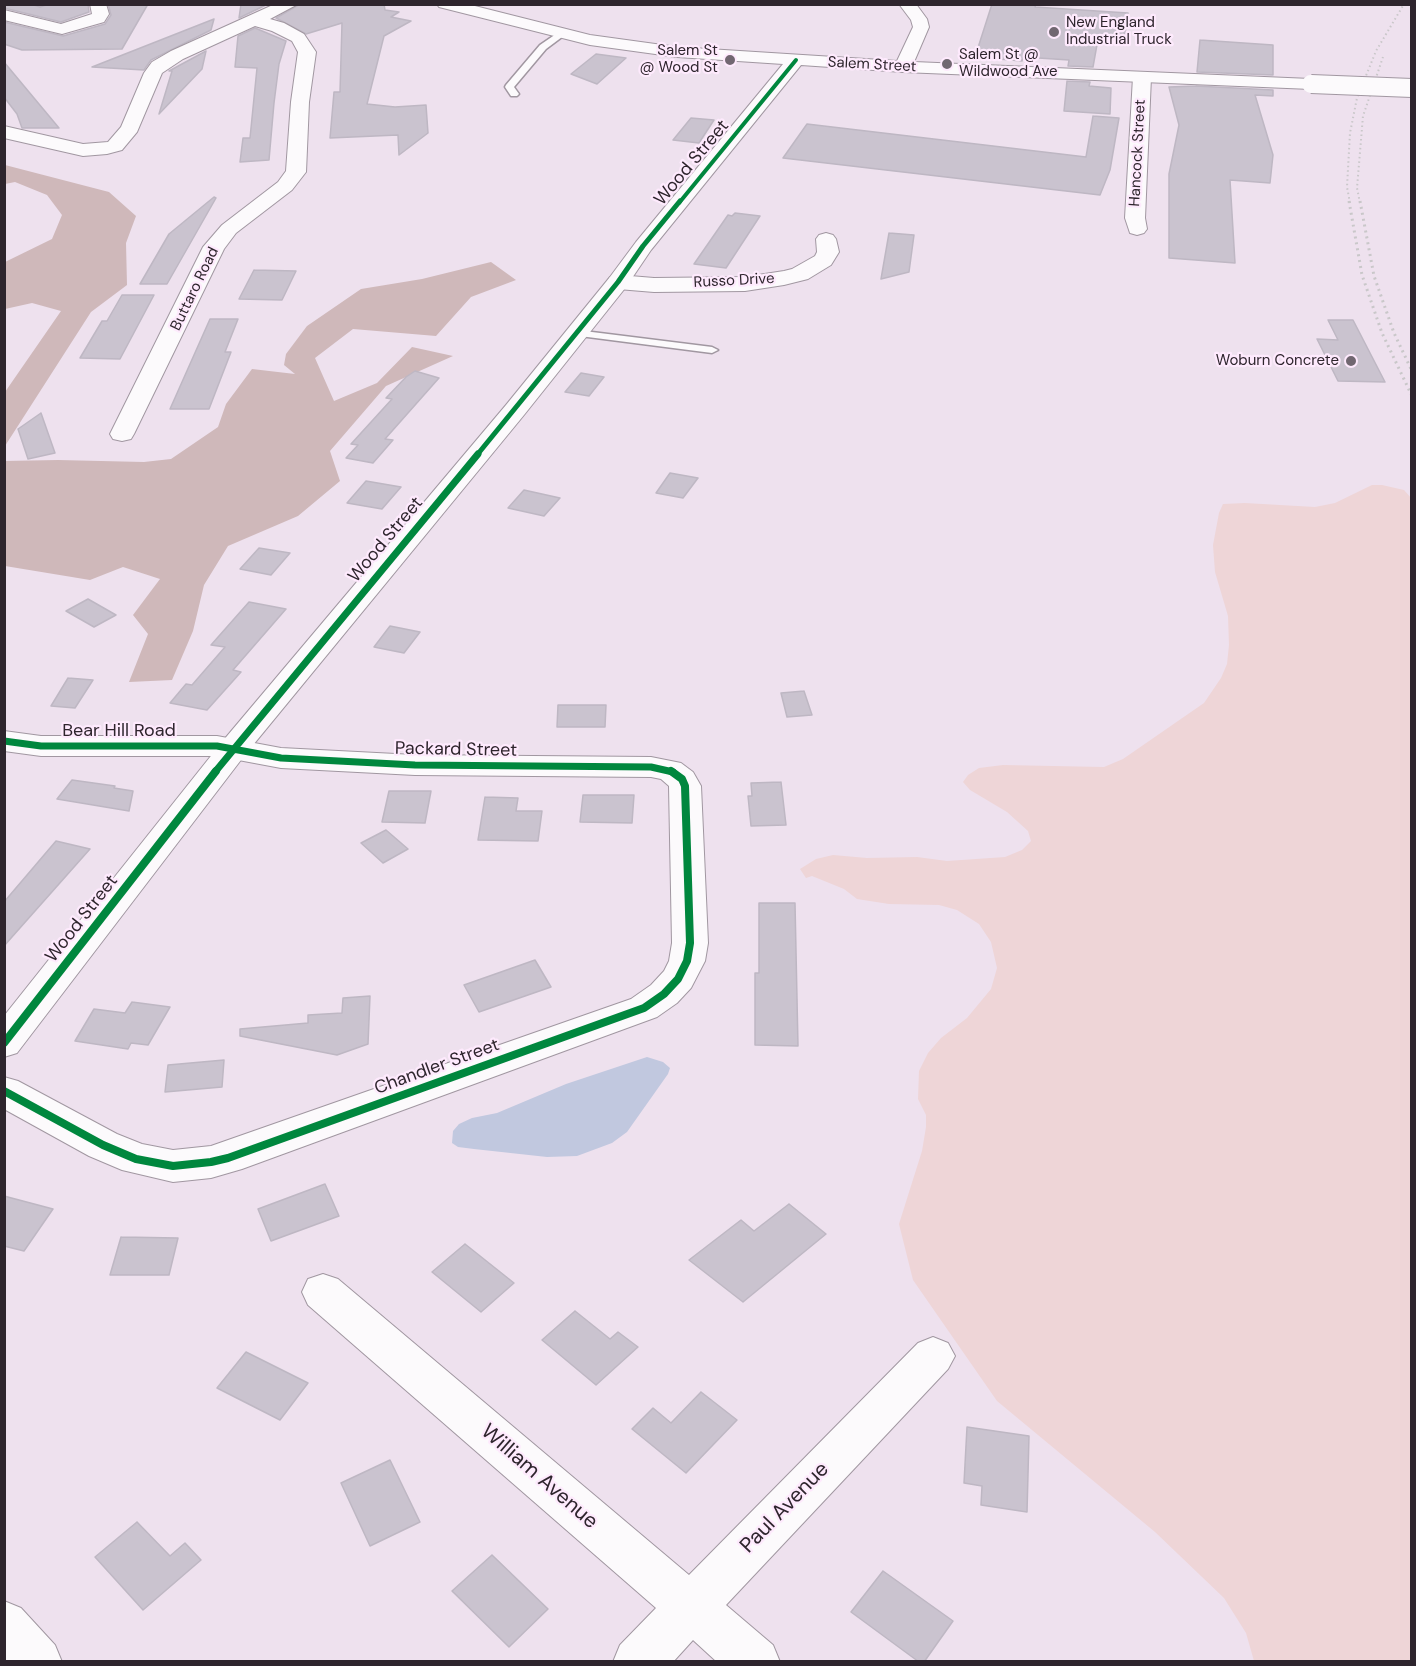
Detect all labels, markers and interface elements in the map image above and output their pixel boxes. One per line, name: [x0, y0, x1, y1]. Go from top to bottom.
place label: New England Industrial Truck: [1066, 14, 1172, 49]
marker: New England Industrial Truck: [1047, 25, 1061, 39]
place label: Salem St @ Wood St: [639, 42, 718, 77]
place label: Salem St @ Wildwood Ave: [959, 46, 1057, 81]
marker: Salem St @ Wood St: [723, 53, 737, 67]
street label: Salem Street: [827, 54, 917, 76]
marker: Salem St @ Wildwood Ave: [940, 57, 954, 71]
street label: Hancock Street: [1126, 99, 1150, 207]
street label: Wood Street: [650, 116, 734, 210]
street label: Buttaro Road: [167, 244, 223, 334]
street label: Russo Drive: [693, 270, 775, 292]
place label: Woburn Concrete: [1216, 352, 1339, 370]
marker: Woburn Concrete: [1344, 354, 1358, 368]
street label: Wood Street: [344, 493, 428, 587]
street label: Bear Hill Road: [62, 720, 176, 742]
street label: Packard Street: [395, 738, 517, 762]
street label: Wood Street: [41, 871, 123, 967]
street label: Chandler Street: [372, 1034, 502, 1100]
street label: William Avenue: [475, 1419, 603, 1535]
street label: Paul Avenue: [735, 1457, 835, 1559]

